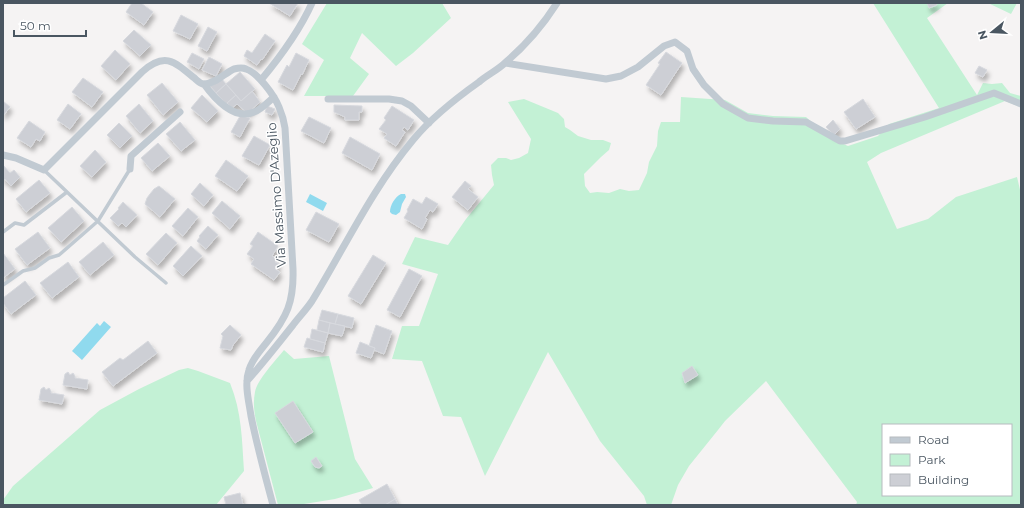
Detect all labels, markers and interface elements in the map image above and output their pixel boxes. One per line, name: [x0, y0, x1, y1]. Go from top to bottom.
scale bar: [14, 12, 86, 38]
north arrow: [972, 12, 1012, 52]
text: 50 m: [20, 18, 51, 33]
text: N: [974, 29, 991, 41]
street label: Via Massimo D'Azeglio: [263, 122, 289, 268]
legend: [882, 424, 1012, 496]
text: Road: [918, 432, 949, 447]
text: Park: [918, 452, 946, 467]
text: Building: [918, 472, 969, 487]

